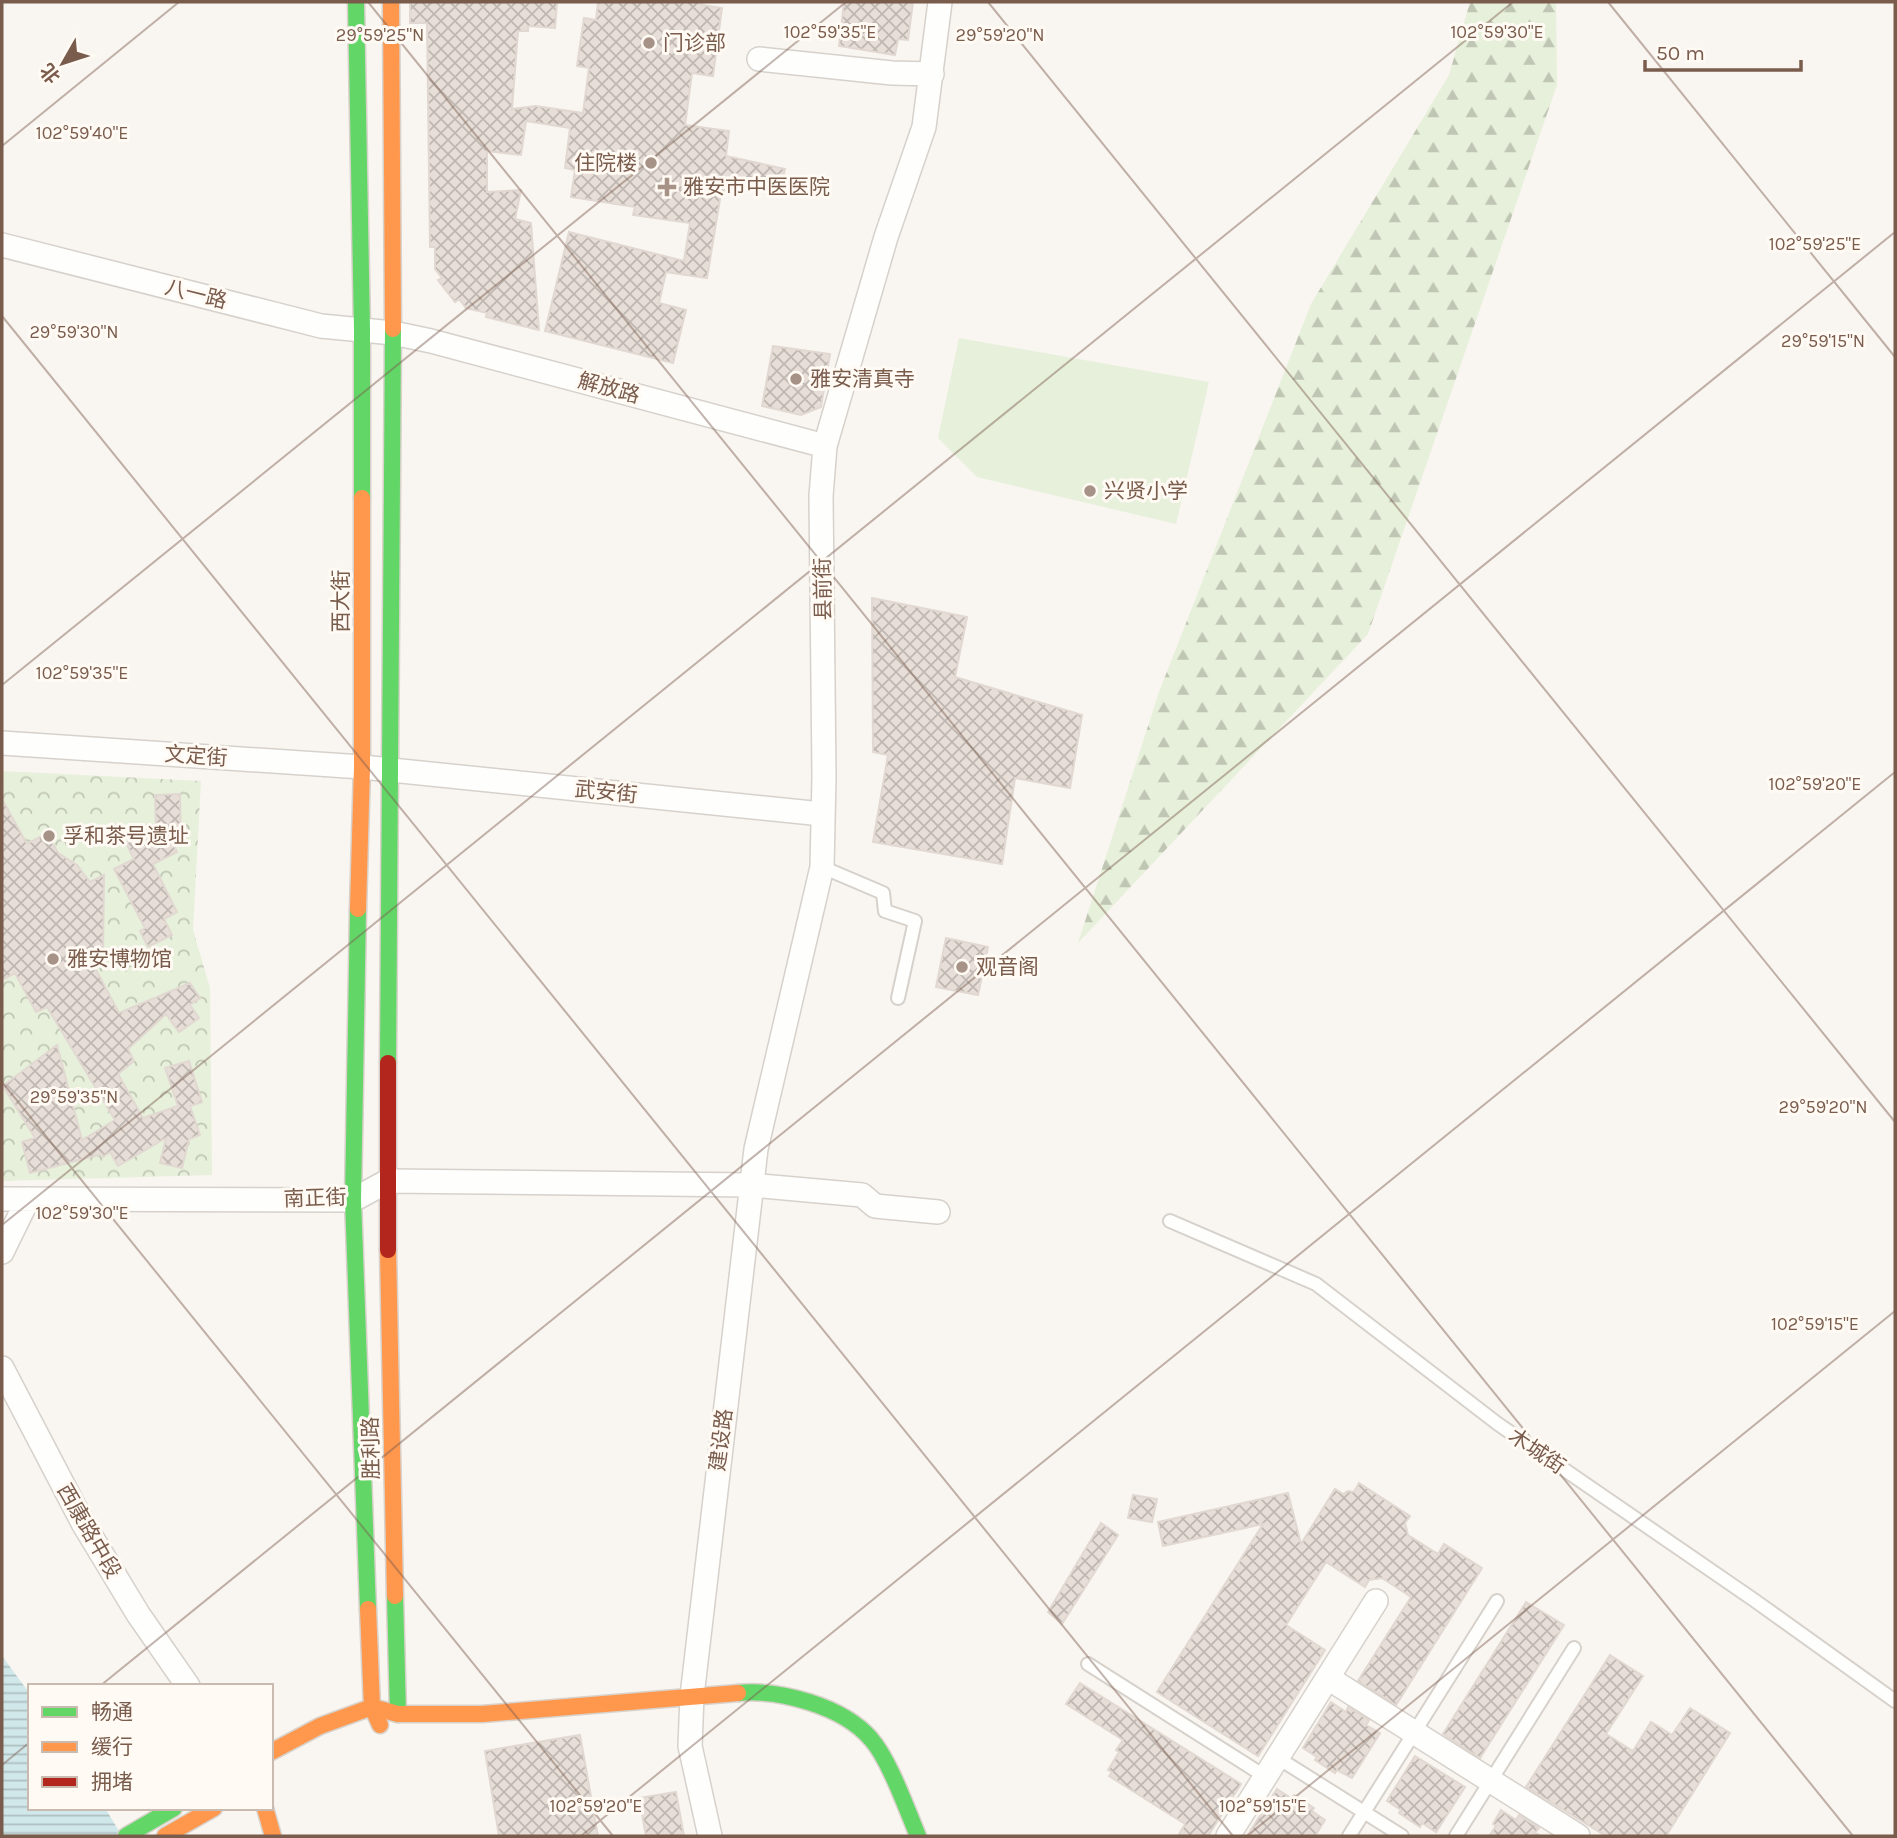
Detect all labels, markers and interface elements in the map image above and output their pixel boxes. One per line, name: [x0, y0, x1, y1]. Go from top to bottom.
text: 102°59'35"E: [784, 21, 876, 43]
text: 102°59'30"E: [1450, 21, 1544, 43]
text: 29°59'25"N: [336, 24, 424, 46]
text: 29°59'20"N: [956, 24, 1044, 46]
north arrow: [28, 28, 98, 98]
scale bar: [1645, 28, 1801, 72]
place label: 门诊部: [663, 31, 726, 55]
marker: 门诊部: [641, 35, 657, 51]
text: 50 m: [1656, 41, 1705, 65]
text: 北: [36, 59, 65, 87]
text: 102°59'40"E: [36, 122, 128, 144]
place label: 住院楼: [574, 151, 637, 175]
marker: 住院楼: [643, 155, 659, 171]
place label: 雅安市中医医院: [683, 175, 830, 199]
marker: 雅安市中医医院: [657, 177, 677, 197]
text: 102°59'25"E: [1769, 233, 1861, 255]
street label: 八一路: [163, 275, 229, 313]
text: 29°59'30"N: [29, 321, 119, 343]
text: 29°59'15"N: [1781, 330, 1865, 352]
place label: 雅安清真寺: [810, 367, 915, 391]
street label: 解放路: [575, 368, 643, 408]
marker: 雅安清真寺: [788, 371, 804, 387]
place label: 兴贤小学: [1104, 479, 1188, 503]
marker: 兴贤小学: [1082, 483, 1098, 499]
street label: 县前街: [810, 557, 836, 621]
street label: 西大街: [329, 570, 353, 633]
text: 102°59'35"E: [36, 662, 128, 684]
street label: 文定街: [164, 742, 228, 770]
text: 102°59'20"E: [1769, 773, 1861, 795]
street label: 武安街: [573, 777, 639, 807]
place label: 孚和茶号遗址: [63, 824, 189, 848]
marker: 孚和茶号遗址: [41, 828, 57, 844]
place label: 雅安博物馆: [67, 947, 172, 971]
marker: 雅安博物馆: [45, 951, 61, 967]
place label: 观音阁: [976, 955, 1039, 979]
marker: 观音阁: [954, 959, 970, 975]
text: 29°59'35"N: [30, 1086, 118, 1108]
text: 29°59'20"N: [1779, 1096, 1867, 1118]
street label: 南正街: [283, 1185, 347, 1211]
text: 102°59'30"E: [35, 1202, 129, 1224]
text: 102°59'15"E: [1771, 1313, 1859, 1335]
street label: 建设路: [705, 1407, 737, 1473]
street label: 胜利路: [358, 1416, 384, 1480]
street label: 木城街: [1504, 1423, 1570, 1479]
street label: 西康路中段: [52, 1480, 126, 1582]
legend: [28, 1684, 273, 1810]
text: 畅通: [91, 1700, 133, 1724]
text: 缓行: [91, 1735, 133, 1759]
text: 拥堵: [91, 1770, 133, 1794]
text: 102°59'20"E: [550, 1795, 642, 1817]
text: 102°59'15"E: [1219, 1795, 1307, 1817]

